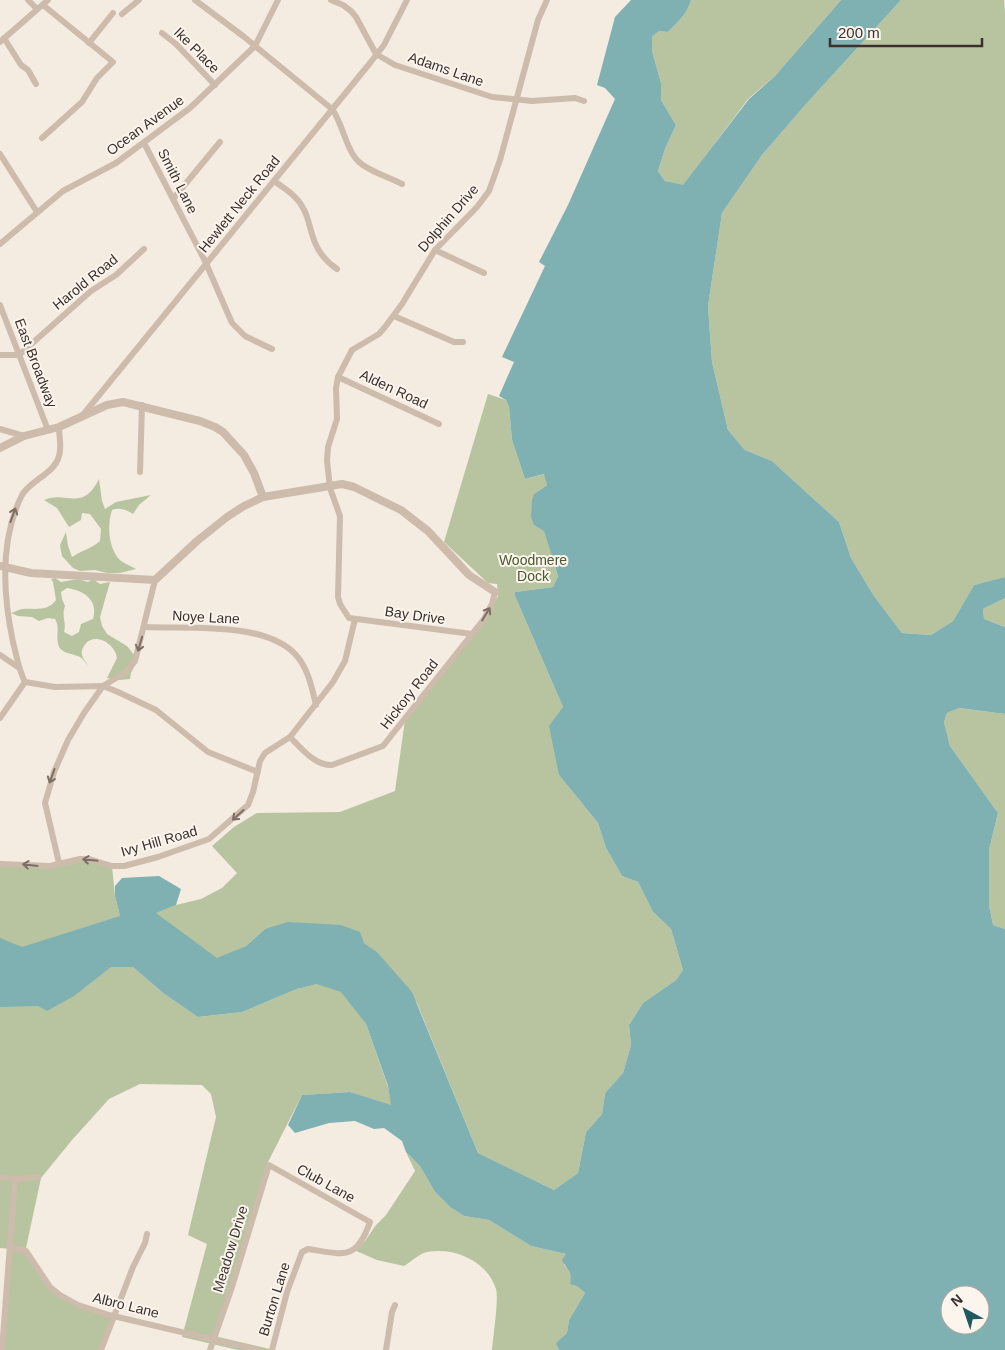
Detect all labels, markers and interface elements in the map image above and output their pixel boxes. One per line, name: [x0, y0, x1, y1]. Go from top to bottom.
scale bar: [830, 15, 982, 47]
street label: Ike Place: [171, 24, 223, 76]
text: 200 m: [838, 24, 880, 41]
street label: Adams Lane: [406, 49, 486, 89]
street label: Ocean Avenue: [103, 91, 187, 158]
street label: Smith Lane: [155, 146, 201, 216]
street label: Hewlett Neck Road: [195, 152, 283, 256]
street label: Dolphin Drive: [414, 181, 482, 255]
street label: Harold Road: [49, 251, 121, 313]
street label: East Broadway: [12, 316, 60, 410]
street label: Alden Road: [357, 366, 431, 412]
one-way arrow: [9, 508, 18, 524]
park label: Woodmere Dock: [499, 552, 567, 584]
street label: Bay Drive: [384, 603, 446, 627]
street label: Noye Lane: [172, 607, 240, 627]
one-way arrow: [482, 608, 492, 622]
one-way arrow: [135, 636, 145, 652]
street label: Hickory Road: [377, 656, 441, 732]
one-way arrow: [47, 768, 57, 784]
one-way arrow: [231, 809, 244, 820]
street label: Ivy Hill Road: [119, 822, 199, 860]
one-way arrow: [82, 855, 98, 865]
one-way arrow: [22, 860, 38, 870]
street label: Club Lane: [294, 1161, 358, 1206]
street label: Meadow Drive: [209, 1204, 251, 1294]
street label: Burton Lane: [255, 1260, 293, 1338]
north arrow: [940, 1285, 990, 1335]
street label: Albro Lane: [91, 1289, 161, 1321]
text: N: [948, 1291, 966, 1309]

